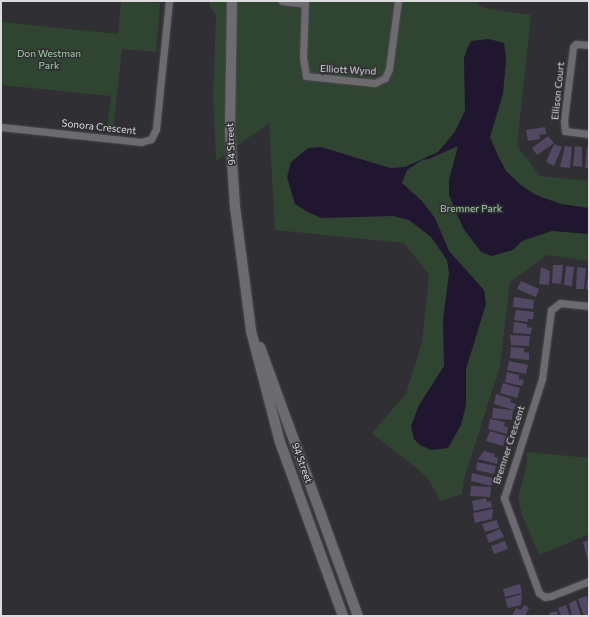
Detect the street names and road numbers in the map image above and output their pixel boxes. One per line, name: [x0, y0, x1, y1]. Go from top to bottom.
street label: Ellison Court: [549, 61, 567, 121]
street label: Elliott Wynd: [320, 63, 376, 77]
street label: Sonora Crescent: [61, 117, 137, 137]
street label: 94 Street: [224, 123, 238, 165]
street label: Bremner Crescent: [491, 404, 527, 486]
street label: 94 Street: [289, 441, 315, 485]

